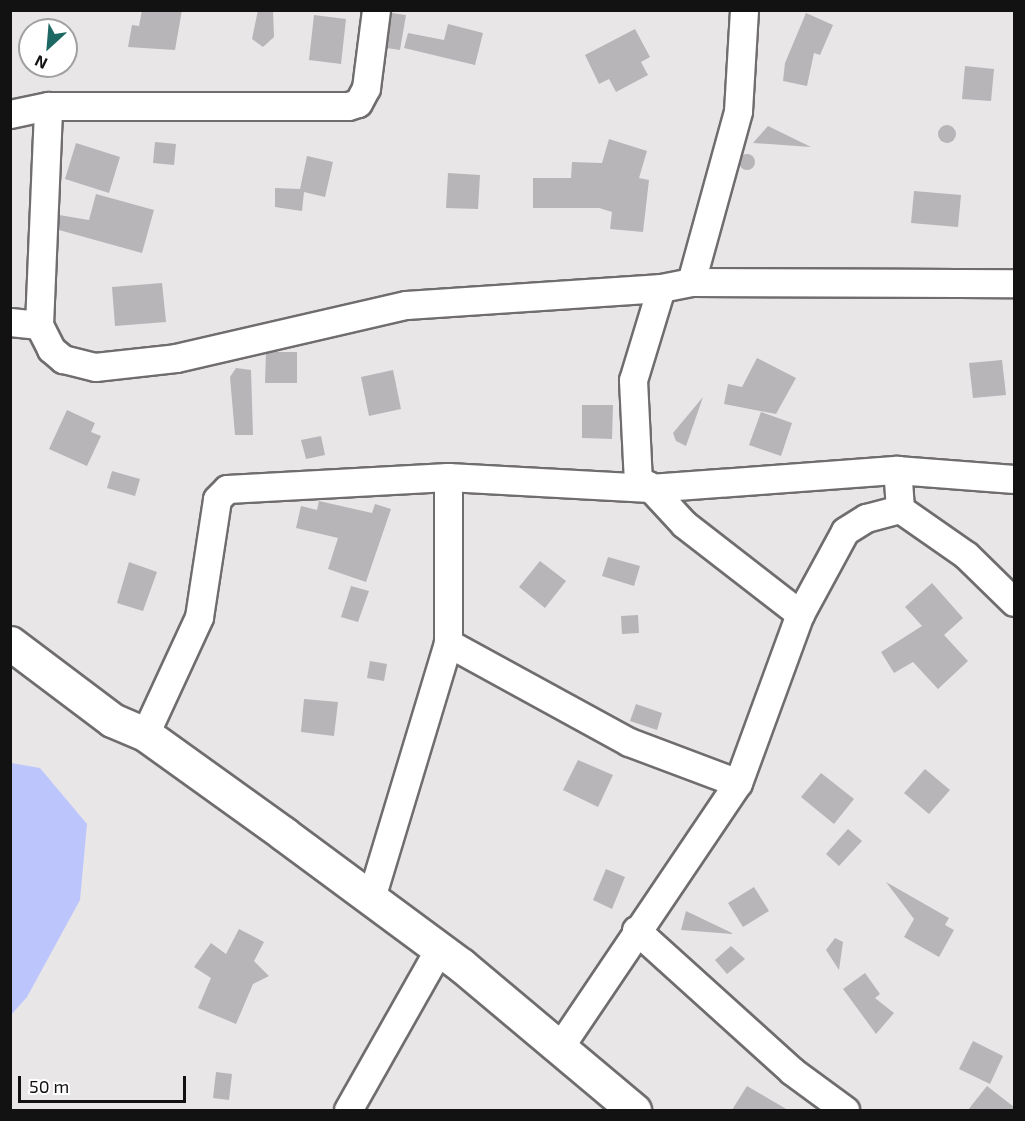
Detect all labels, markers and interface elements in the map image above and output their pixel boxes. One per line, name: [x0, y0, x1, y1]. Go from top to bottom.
north arrow: [18, 18, 78, 78]
text: N: [31, 52, 50, 74]
scale bar: [21, 1064, 189, 1102]
text: 50 m: [29, 1075, 69, 1097]

